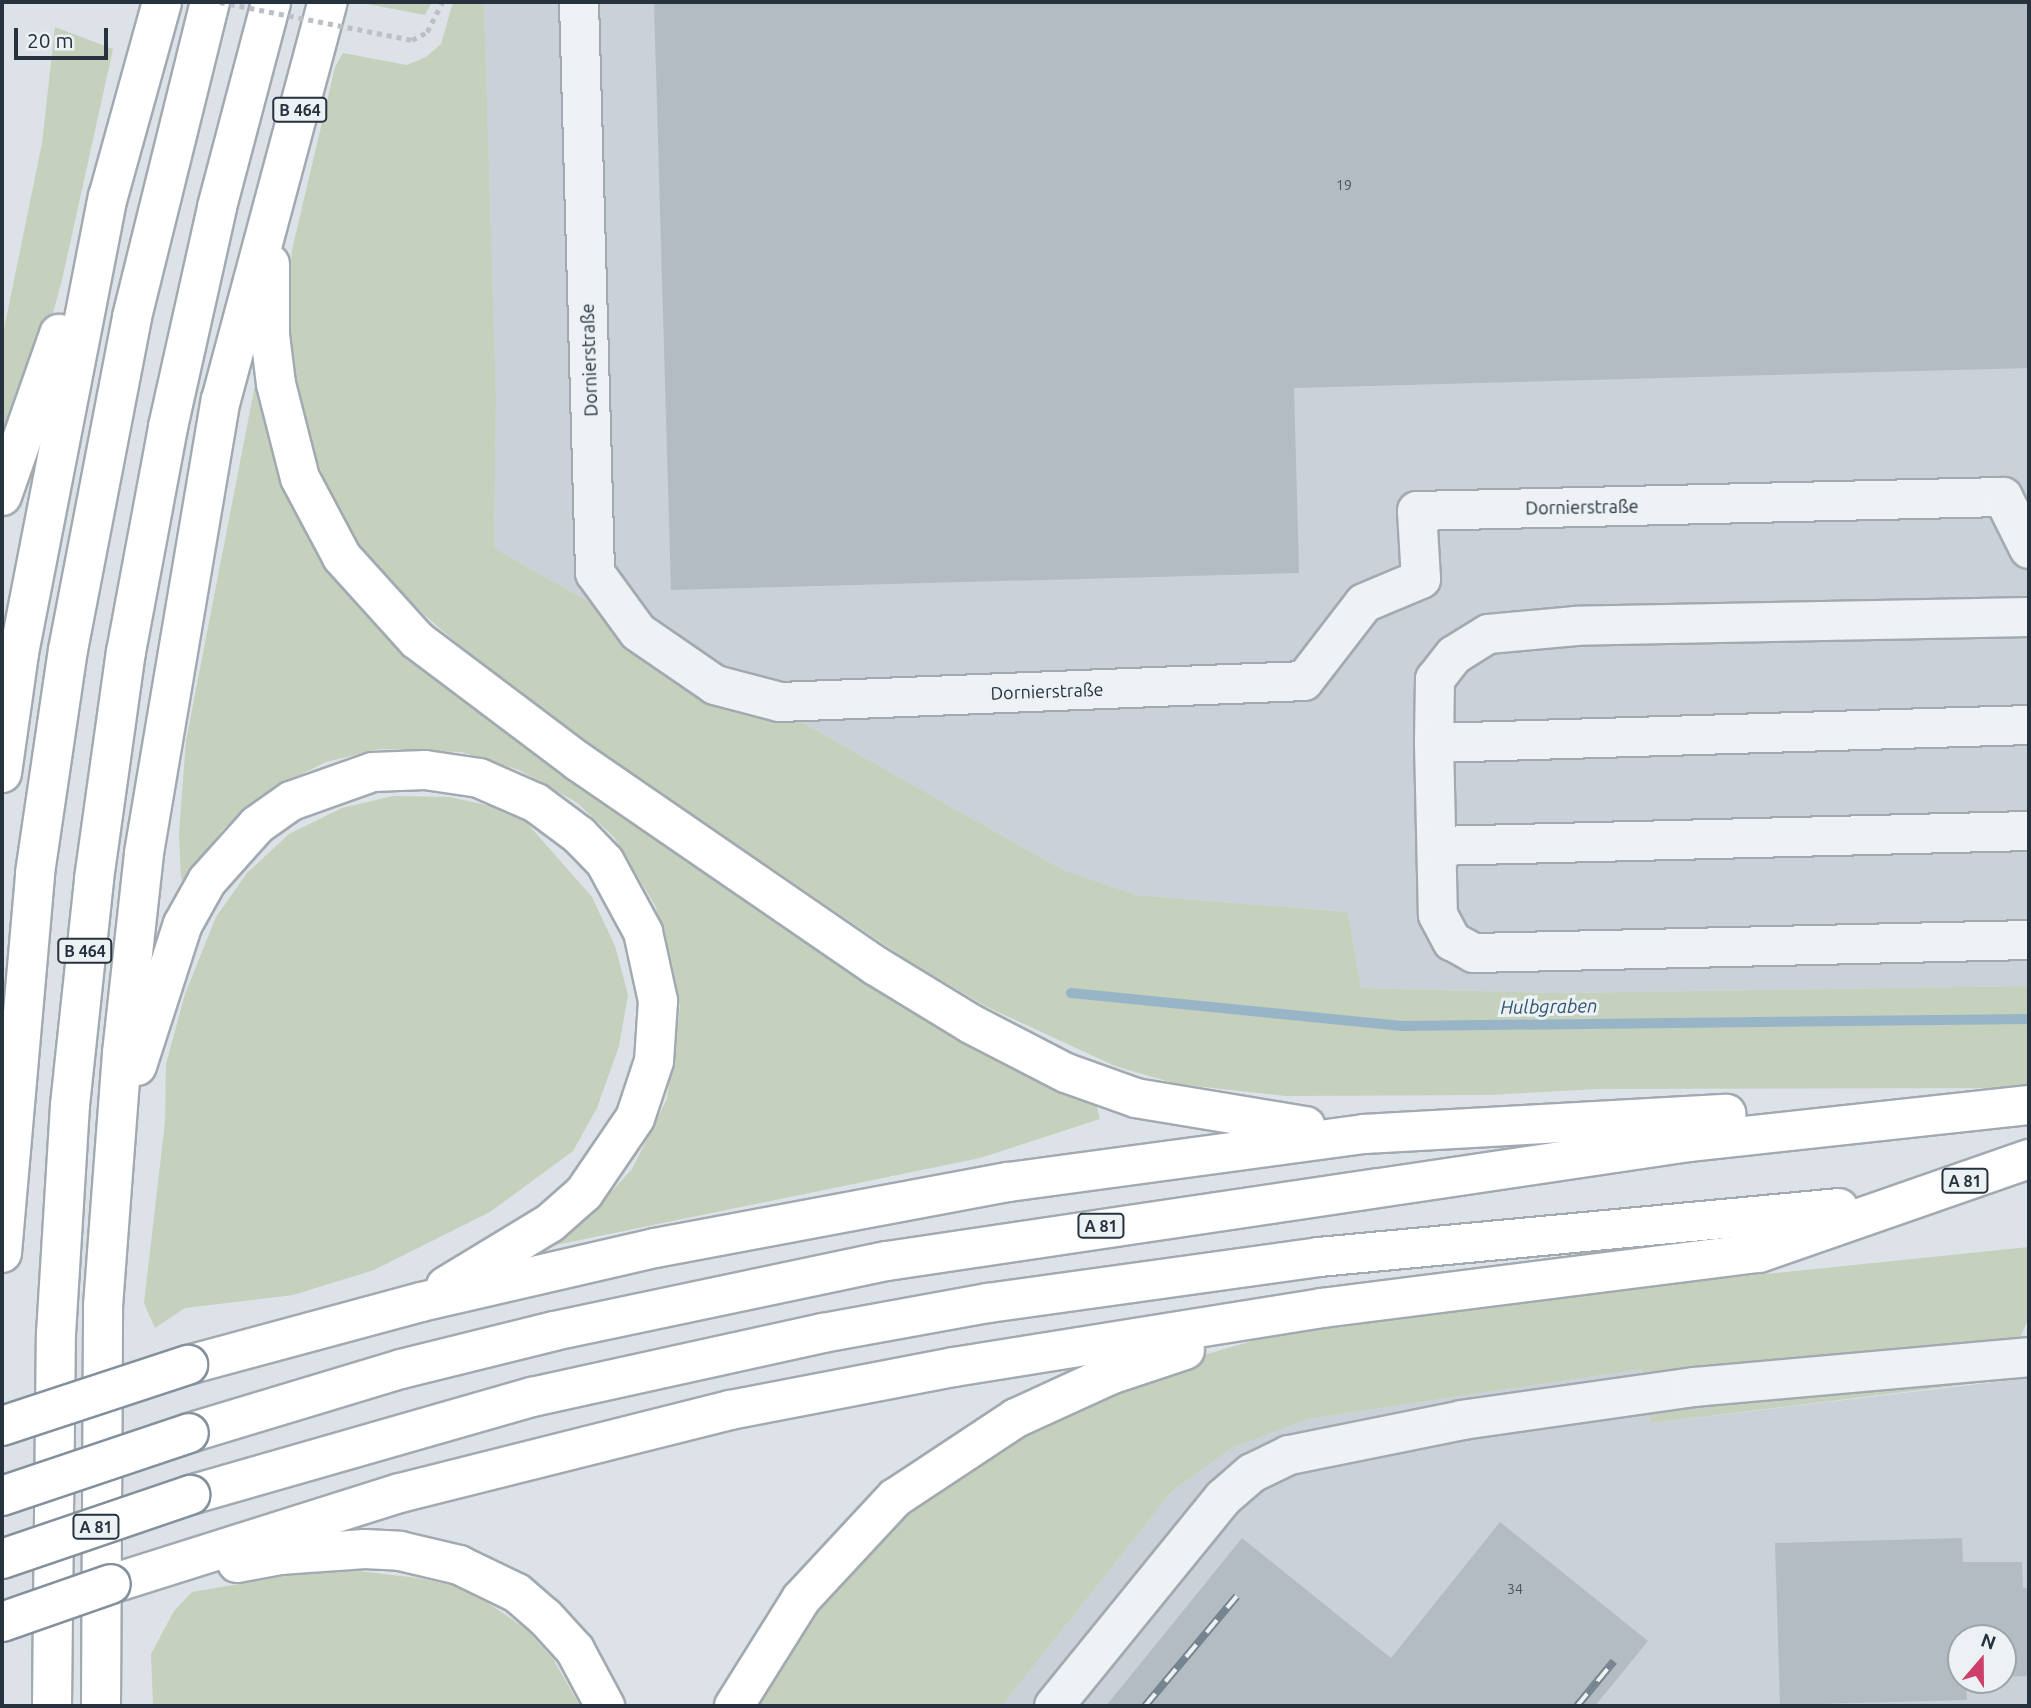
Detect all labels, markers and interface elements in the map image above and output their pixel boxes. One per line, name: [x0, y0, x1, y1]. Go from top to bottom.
scale bar: [18, 14, 112, 58]
text: 20 m: [27, 28, 74, 52]
road number: B 464: [272, 97, 328, 122]
house number: 19: [1336, 177, 1352, 193]
street label: Dornierstraße: [576, 303, 602, 417]
street label: Dornierstraße: [1525, 495, 1639, 519]
street label: Dornierstraße: [990, 678, 1104, 704]
road number: B 464: [57, 939, 113, 964]
water label: Hulbgraben: [1500, 995, 1598, 1019]
road number: A 81: [1940, 1168, 1990, 1194]
road number: A 81: [1076, 1214, 1126, 1238]
road number: A 81: [72, 1514, 120, 1540]
house number: 34: [1507, 1581, 1523, 1597]
north arrow: [1947, 1624, 2017, 1694]
text: N: [1978, 1628, 1999, 1654]

